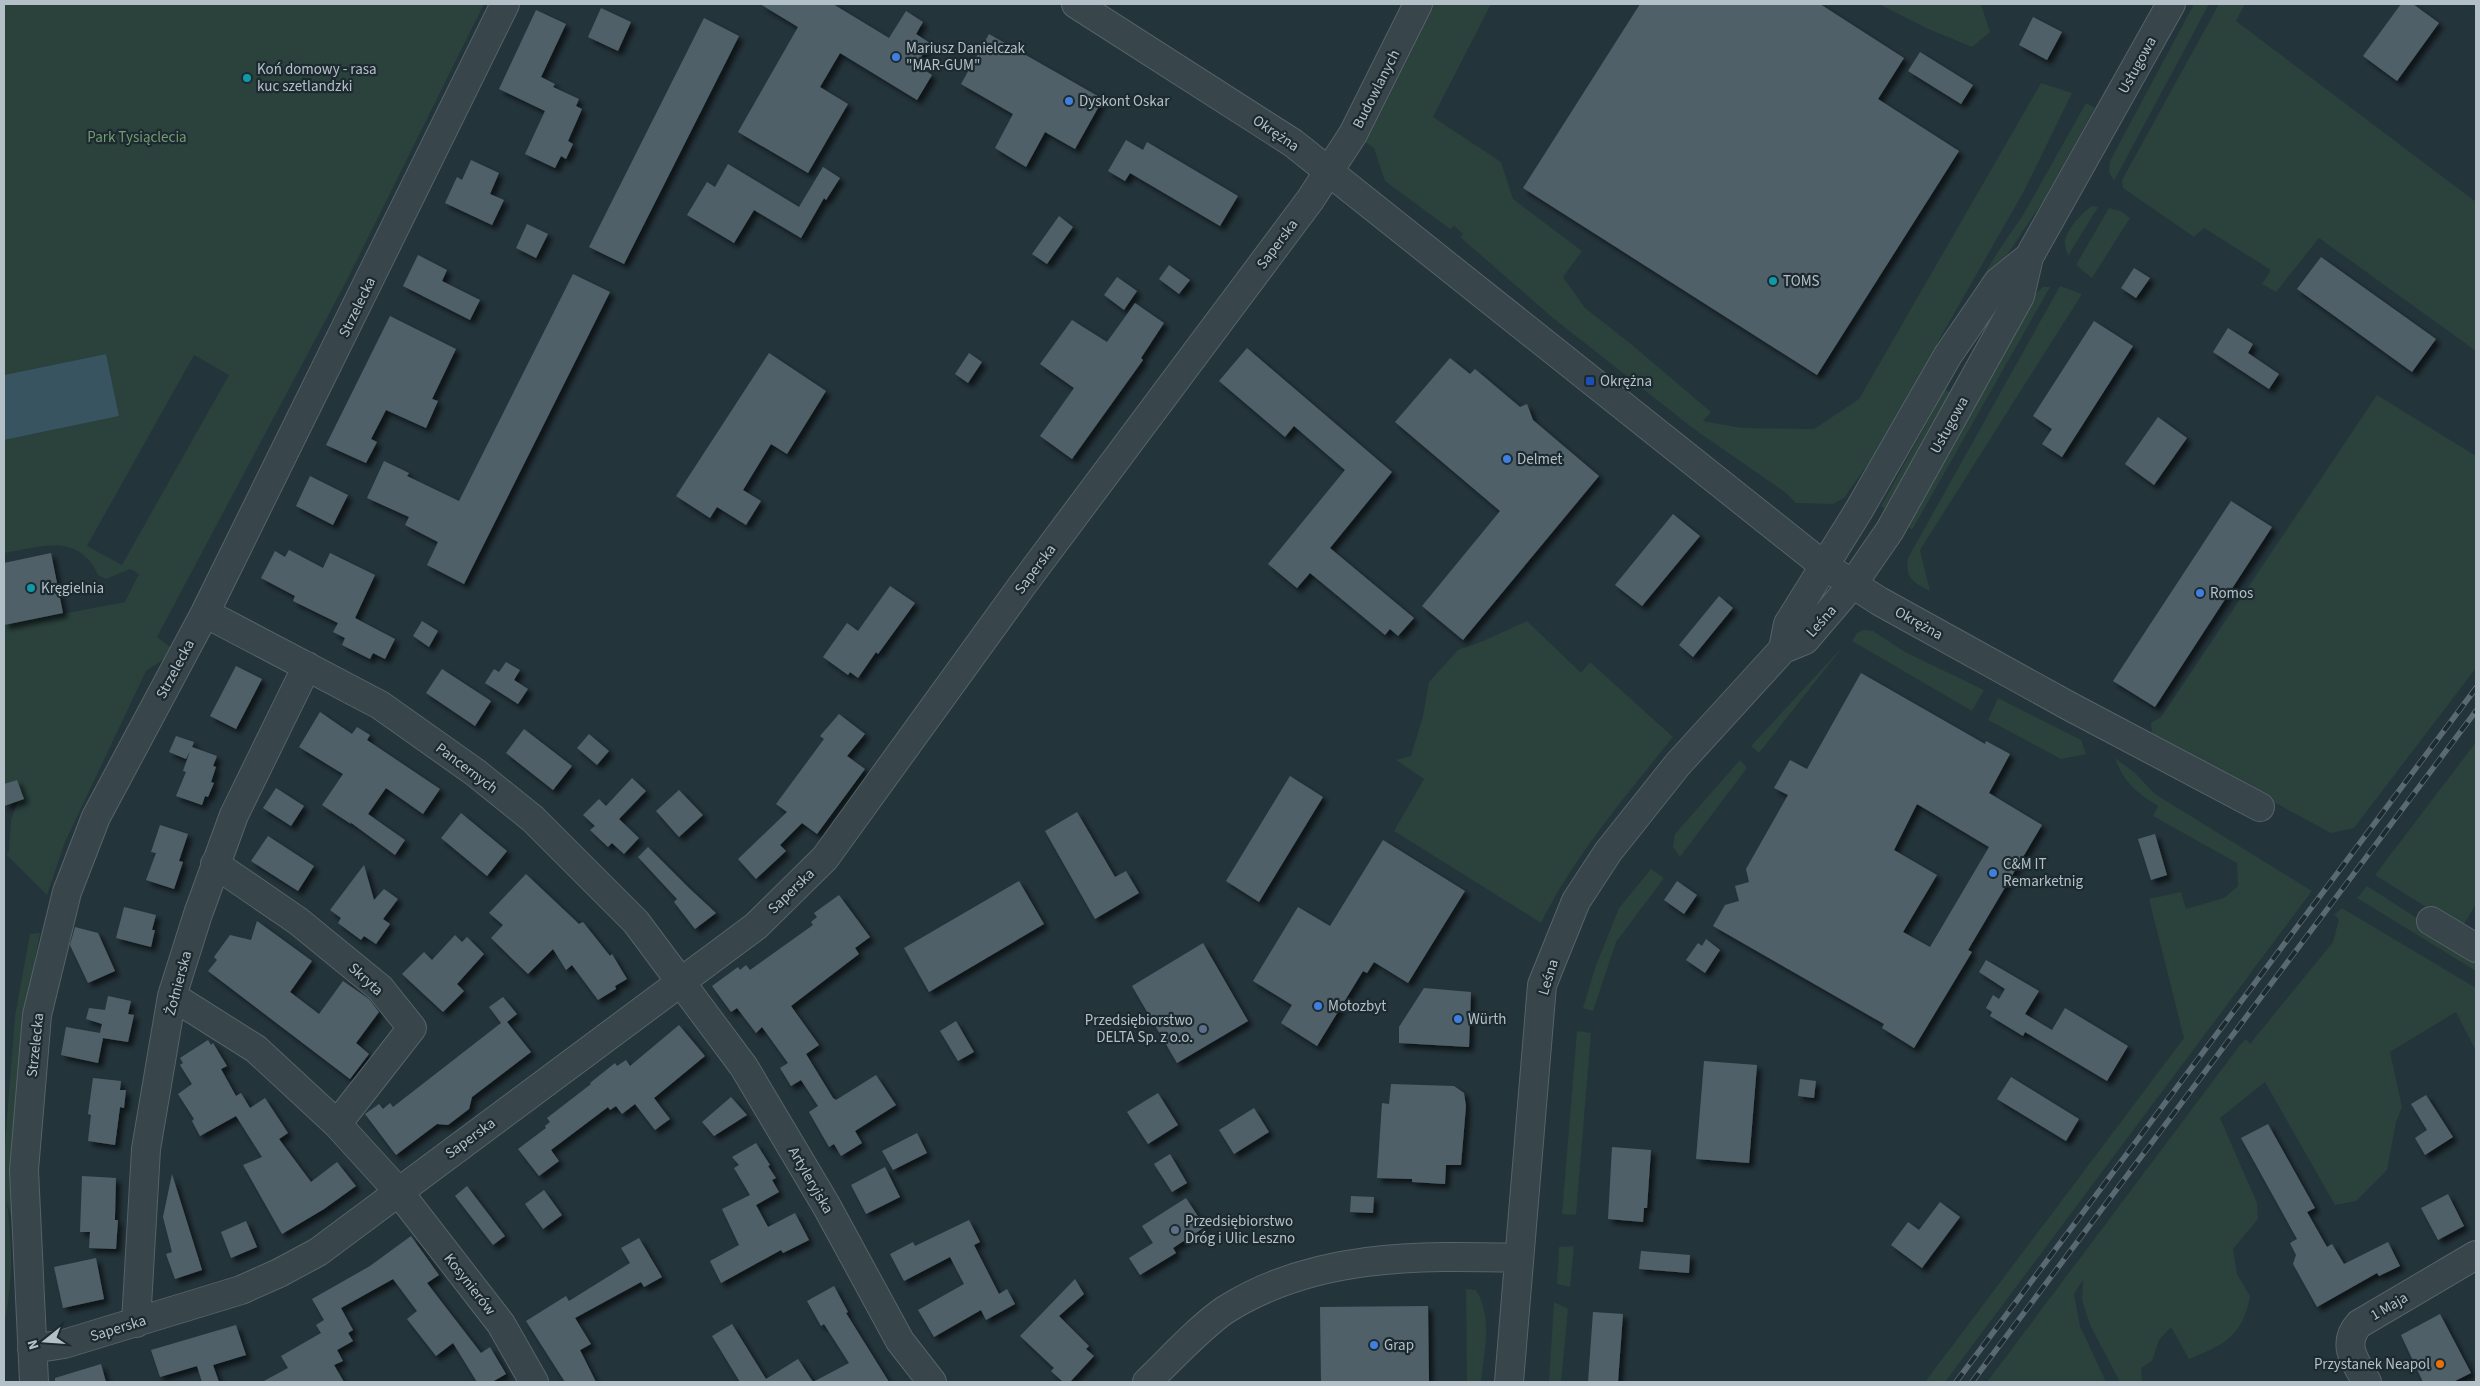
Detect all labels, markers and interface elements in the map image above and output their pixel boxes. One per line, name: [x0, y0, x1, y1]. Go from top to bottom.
street label: Usługowa: [2113, 33, 2162, 98]
place label: Mariusz Danielczak "MAR-GUM": [906, 38, 1026, 76]
street label: Budowlanych: [1348, 46, 1405, 132]
marker: Mariusz Danielczak "MAR-GUM": [890, 51, 902, 63]
place label: Koń domowy - rasa kuc szetlandzki: [257, 59, 377, 97]
marker: Koń domowy - rasa kuc szetlandzki: [241, 72, 253, 84]
place label: Dyskont Oskar: [1079, 91, 1170, 112]
marker: Dyskont Oskar: [1063, 95, 1075, 107]
street label: Okrężna: [1248, 110, 1303, 157]
park label: Park Tysiąclecia: [87, 127, 187, 148]
street label: Saperska: [1252, 215, 1303, 274]
place label: TOMS: [1783, 271, 1820, 292]
street label: Strzelecka: [334, 274, 381, 341]
marker: TOMS: [1767, 275, 1779, 287]
place label: Okrężna: [1600, 371, 1652, 392]
marker: Okrężna: [1584, 375, 1596, 387]
street label: Usługowa: [1925, 393, 1974, 458]
place label: Delmet: [1517, 449, 1562, 470]
marker: Delmet: [1501, 453, 1513, 465]
street label: Saperska: [1010, 540, 1061, 599]
place label: Kręgielnia: [41, 578, 104, 599]
marker: Kręgielnia: [25, 582, 37, 594]
place label: Romos: [2210, 583, 2253, 604]
marker: Romos: [2194, 587, 2206, 599]
street label: Leśna: [1801, 601, 1841, 642]
street label: Okrężna: [1891, 602, 1947, 645]
street label: Strzelecka: [151, 636, 200, 703]
street label: Pancernych: [431, 738, 502, 799]
place label: C&M IT Remarketnig: [2003, 854, 2083, 892]
street label: Saperska: [763, 864, 819, 919]
marker: C&M IT Remarketnig: [1987, 867, 1999, 879]
street label: Żołnierska: [160, 949, 197, 1018]
street label: Leśna: [1533, 957, 1564, 998]
street label: Skryta: [344, 958, 388, 1001]
place label: Motozbyt: [1328, 996, 1386, 1017]
marker: Motozbyt: [1312, 1000, 1324, 1012]
place label: Würth: [1468, 1009, 1506, 1030]
place label: Przedsiębiorstwo DELTA Sp. z o.o.: [1085, 1010, 1193, 1048]
street label: Strzelecka: [22, 1012, 49, 1078]
marker: Würth: [1452, 1013, 1464, 1025]
marker: Przedsiębiorstwo DELTA Sp. z o.o.: [1197, 1023, 1209, 1035]
street label: Saperska: [441, 1113, 500, 1164]
street label: Artyleryjska: [783, 1143, 838, 1218]
place label: Przedsiębiorstwo Dróg i Ulic Leszno: [1185, 1211, 1295, 1249]
marker: Przedsiębiorstwo Dróg i Ulic Leszno: [1169, 1224, 1181, 1236]
street label: Kosynierów: [439, 1249, 501, 1320]
street label: 1 Maja: [2367, 1287, 2412, 1326]
street label: Saperska: [88, 1310, 149, 1347]
north arrow: [20, 1316, 70, 1366]
place label: Grap: [1384, 1335, 1414, 1356]
text: N: [23, 1337, 44, 1352]
marker: Grap: [1368, 1339, 1380, 1351]
place label: Przystanek Neapol: [2314, 1354, 2430, 1375]
marker: Przystanek Neapol: [2434, 1358, 2446, 1370]

